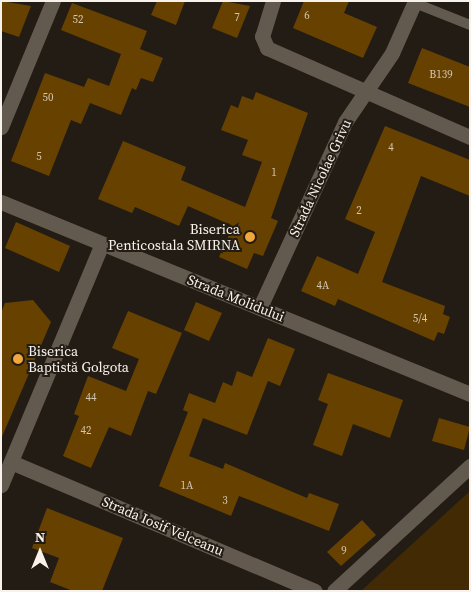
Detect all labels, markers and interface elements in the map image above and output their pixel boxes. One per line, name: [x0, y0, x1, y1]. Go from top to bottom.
house number: 6: [304, 9, 310, 23]
house number: 7: [234, 11, 240, 25]
house number: 52: [73, 13, 83, 27]
house number: B139: [429, 68, 453, 82]
house number: 50: [43, 91, 53, 105]
street label: Strada Nicolae Grivu: [285, 117, 355, 239]
house number: 4: [388, 141, 394, 155]
house number: 5: [36, 150, 42, 164]
house number: 1: [271, 166, 277, 180]
house number: 2: [356, 204, 362, 218]
place label: Biserica Penticostala SMIRNA: [108, 221, 240, 253]
marker: Biserica Penticostala SMIRNA: [244, 231, 256, 243]
street label: Strada Molidului: [185, 271, 287, 325]
house number: 4A: [317, 279, 329, 293]
house number: 5/4: [413, 312, 427, 326]
place label: Biserica Baptistă Golgota: [28, 343, 129, 376]
marker: Biserica Baptistă Golgota: [12, 353, 24, 365]
house number: 44: [86, 391, 96, 405]
house number: 42: [81, 424, 91, 438]
house number: 1A: [181, 479, 193, 493]
street label: Strada Iosif Velceanu: [100, 493, 226, 559]
house number: 3: [222, 494, 228, 508]
north arrow: [15, 527, 65, 577]
text: N: [35, 527, 45, 547]
house number: 9: [341, 544, 347, 558]

